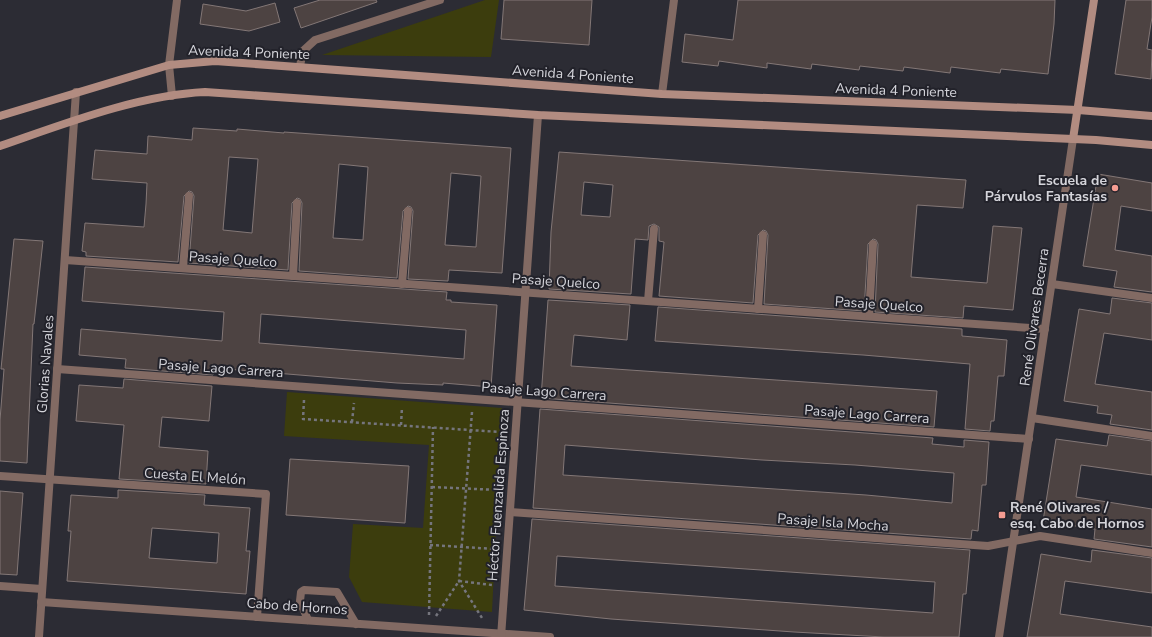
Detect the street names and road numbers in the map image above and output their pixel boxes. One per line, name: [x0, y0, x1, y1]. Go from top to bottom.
street label: Avenida 4 Poniente: [188, 41, 310, 64]
street label: Avenida 4 Poniente: [511, 61, 634, 88]
street label: Avenida 4 Poniente: [835, 79, 957, 102]
street label: Pasaje Quelco: [188, 247, 278, 272]
street label: René Olivares Becerra: [1015, 247, 1054, 387]
street label: Pasaje Quelco: [511, 269, 601, 294]
street label: Pasaje Quelco: [834, 292, 924, 317]
street label: Glorias Navales: [33, 314, 58, 414]
street label: Pasaje Lago Carrera: [158, 355, 284, 382]
street label: Pasaje Lago Carrera: [481, 378, 607, 405]
street label: Pasaje Lago Carrera: [804, 401, 930, 428]
street label: Héctor Fuenzalida Espinoza: [483, 408, 514, 582]
street label: Cuesta El Melón: [143, 463, 247, 490]
street label: Pasaje Isla Mocha: [777, 509, 889, 536]
street label: Cabo de Hornos: [246, 593, 348, 620]

